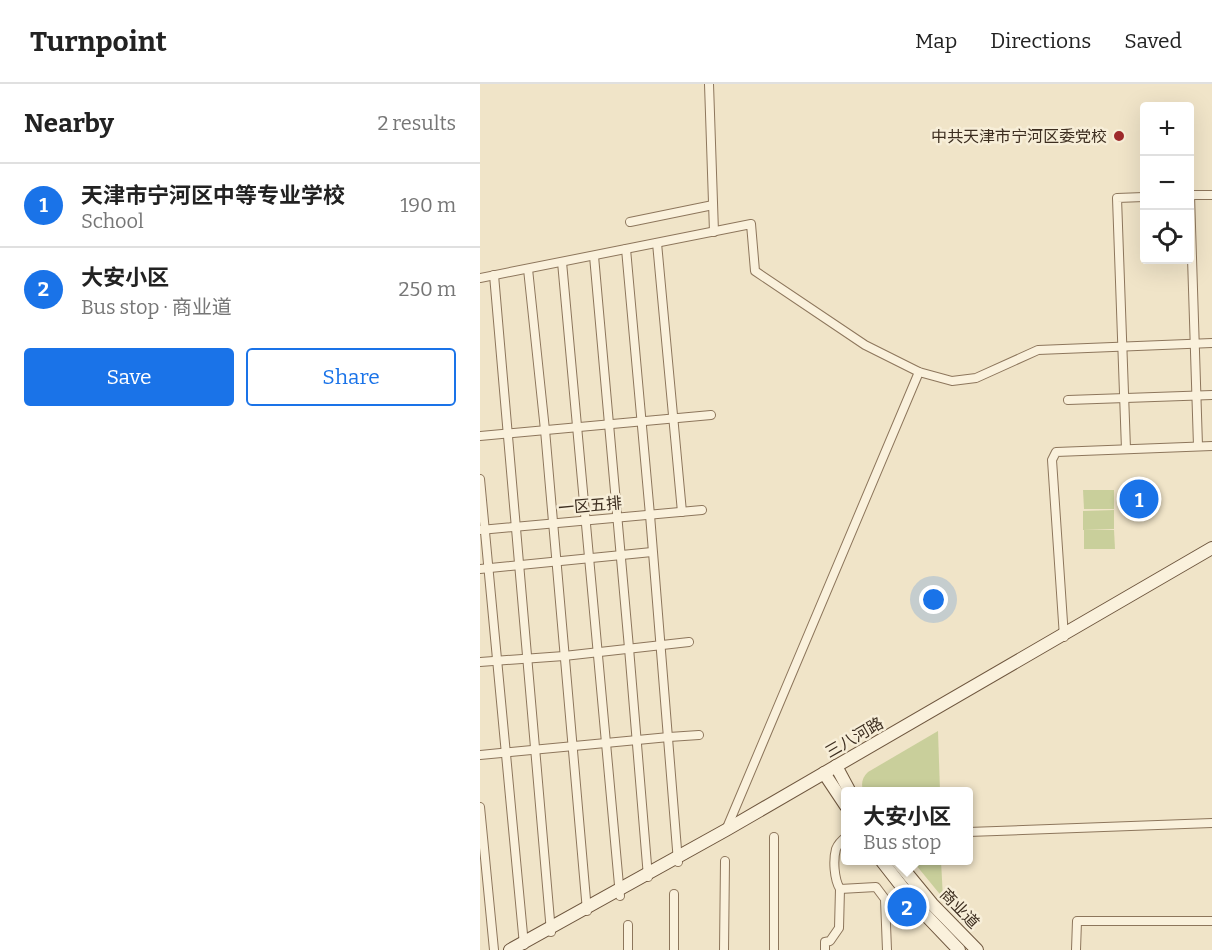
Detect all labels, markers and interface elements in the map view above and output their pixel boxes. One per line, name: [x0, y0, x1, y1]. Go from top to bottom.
text: Turnpoint: [30, 25, 167, 58]
text: Map: [915, 28, 957, 54]
text: Directions: [990, 28, 1091, 54]
text: Saved: [1124, 28, 1182, 54]
map controls: [1140, 102, 1194, 264]
button: +: [1140, 102, 1194, 156]
text: Nearby: [24, 108, 114, 139]
text: 2 results: [377, 111, 456, 135]
place label: 中共天津市宁河区委党校: [931, 127, 1107, 146]
marker: 中共天津市宁河区委党校: [1112, 129, 1126, 143]
button: −: [1140, 156, 1194, 210]
text: 天津市宁河区中等专业学校: [81, 182, 345, 209]
text: 1: [39, 193, 48, 217]
text: 190 m: [400, 193, 456, 217]
text: School: [81, 209, 144, 233]
button: locate: [1140, 210, 1194, 264]
text: 大安小区: [81, 264, 169, 291]
text: 2: [38, 277, 49, 301]
text: 250 m: [399, 277, 456, 301]
text: Bus stop · 商业道: [81, 295, 232, 319]
button: Save: [24, 348, 234, 406]
button: Share: [246, 348, 456, 406]
pin: 1: [1120, 476, 1158, 522]
street label: 一区五排: [557, 493, 623, 518]
your location: [919, 585, 948, 614]
street label: 三八河路: [822, 713, 887, 762]
popup: [841, 787, 973, 865]
text: 大安小区: [863, 803, 951, 830]
text: Bus stop: [863, 830, 941, 854]
pin: 2: [888, 884, 926, 930]
street label: 商业道: [936, 884, 983, 932]

